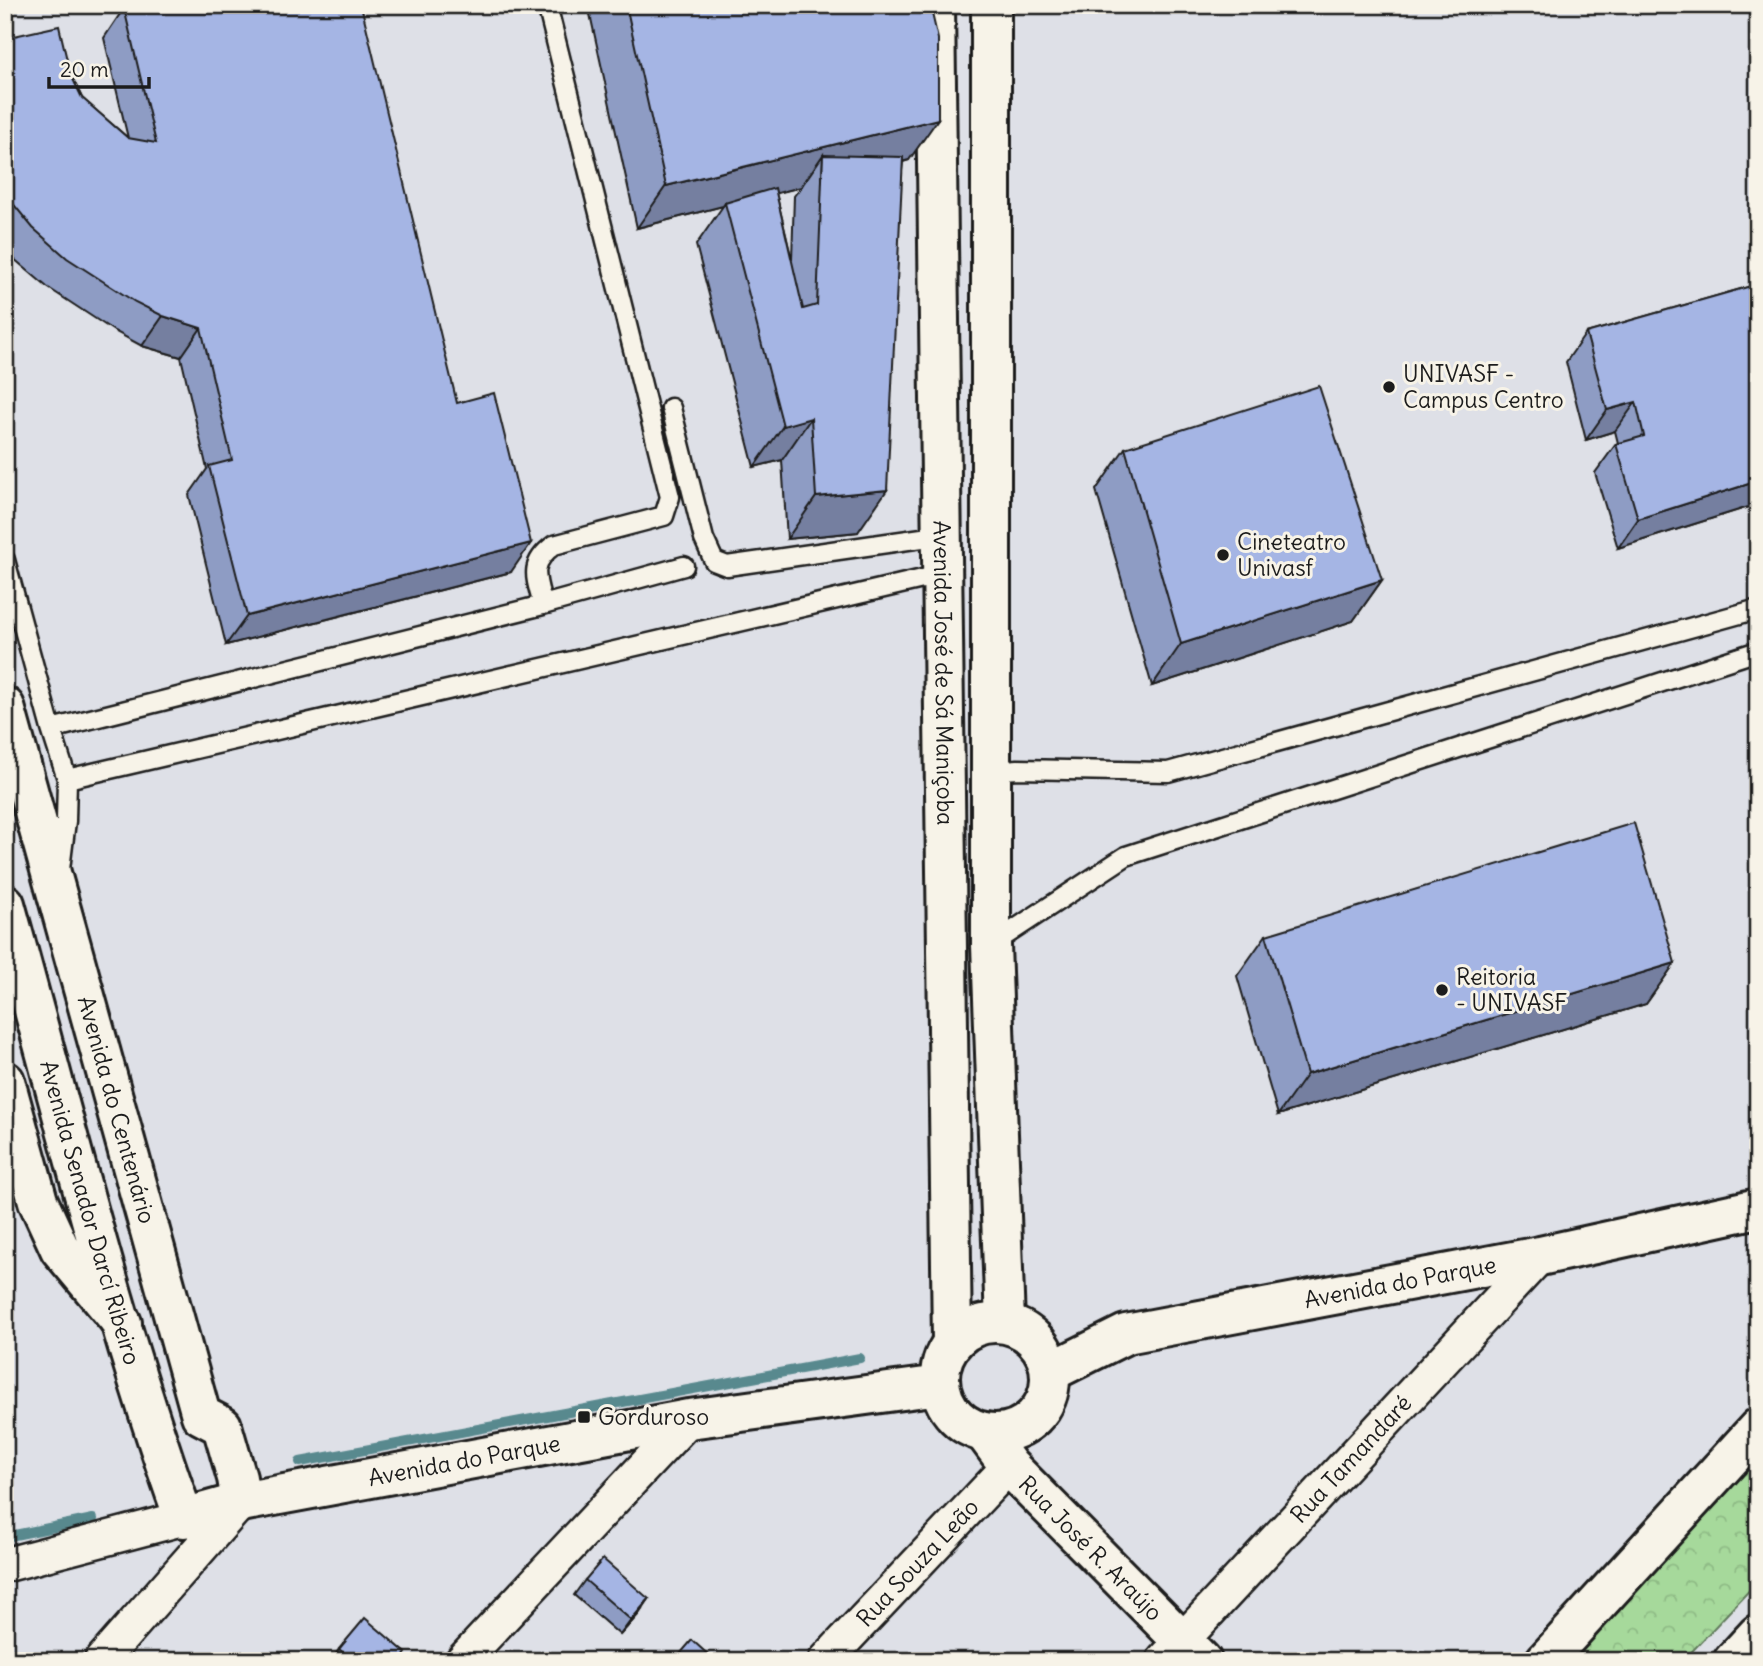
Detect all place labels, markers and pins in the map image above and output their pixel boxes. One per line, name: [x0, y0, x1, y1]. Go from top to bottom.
place label: UNIVASF - Campus Centro: [1403, 359, 1564, 414]
marker: UNIVASF - Campus Centro: [1381, 379, 1397, 395]
place label: Cineteatro Univasf: [1237, 527, 1346, 582]
marker: Cineteatro Univasf: [1215, 547, 1231, 563]
place label: Reitoria - UNIVASF: [1456, 962, 1567, 1017]
marker: Reitoria - UNIVASF: [1434, 982, 1450, 998]
place label: Gorduroso: [598, 1402, 709, 1431]
marker: Gorduroso: [576, 1409, 592, 1425]

